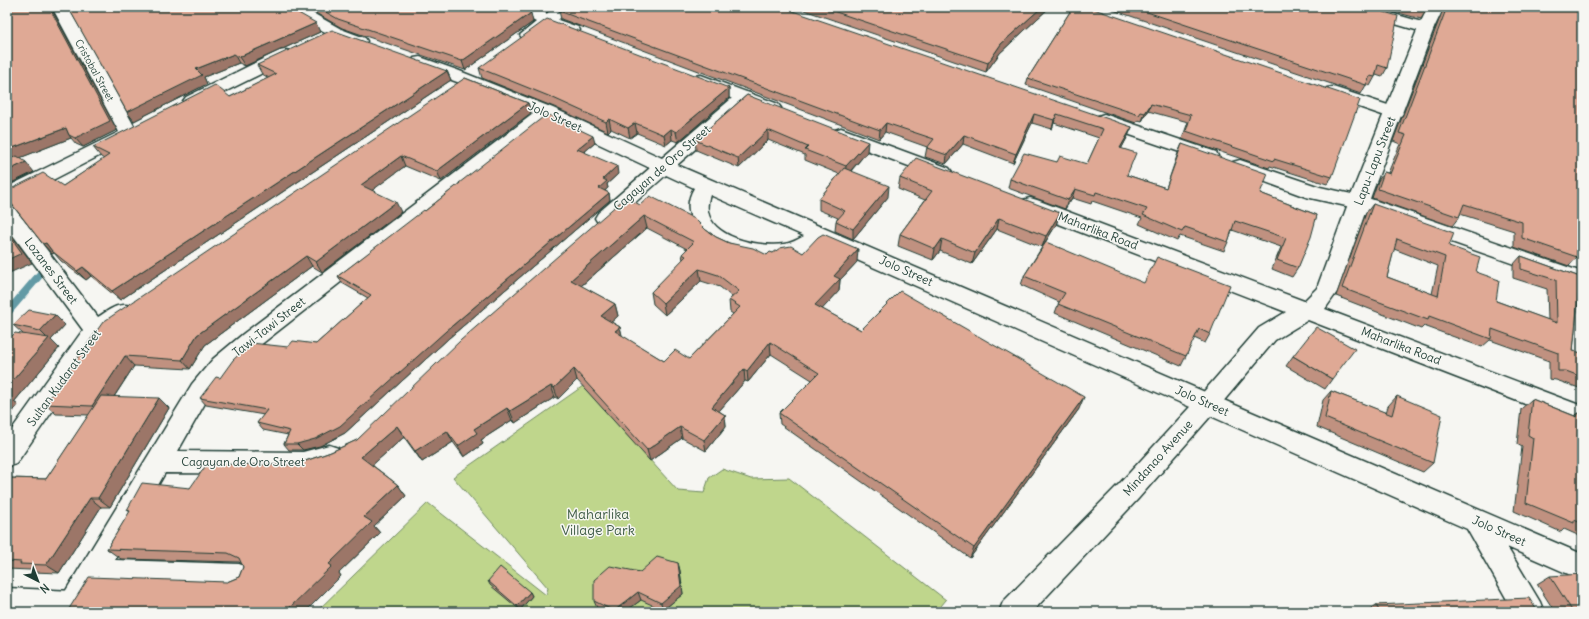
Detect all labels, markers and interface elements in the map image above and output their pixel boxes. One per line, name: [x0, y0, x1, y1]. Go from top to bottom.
street label: Cristobal Street: [72, 37, 117, 104]
street label: Jolo Street: [526, 98, 584, 135]
street label: Lapu-Lapu Street: [1351, 114, 1398, 207]
street label: Cagayan de Oro Street: [610, 121, 713, 214]
street label: Maharlika Road: [1056, 208, 1140, 253]
street label: Lozanes Street: [22, 235, 81, 307]
street label: Jolo Street: [877, 252, 935, 289]
street label: Tawi-Tawi Street: [229, 294, 308, 360]
street label: Maharlika Road: [1359, 323, 1443, 368]
street label: Sultan Kudarat Street: [24, 326, 104, 429]
street label: Jolo Street: [1173, 382, 1231, 419]
street label: Mindanao Avenue: [1120, 417, 1196, 499]
street label: Cagayan de Oro Street: [181, 454, 305, 469]
park label: Maharlika Village Park: [561, 505, 635, 539]
street label: Jolo Street: [1470, 512, 1528, 549]
north arrow: [18, 561, 58, 601]
text: N: [37, 581, 52, 596]

